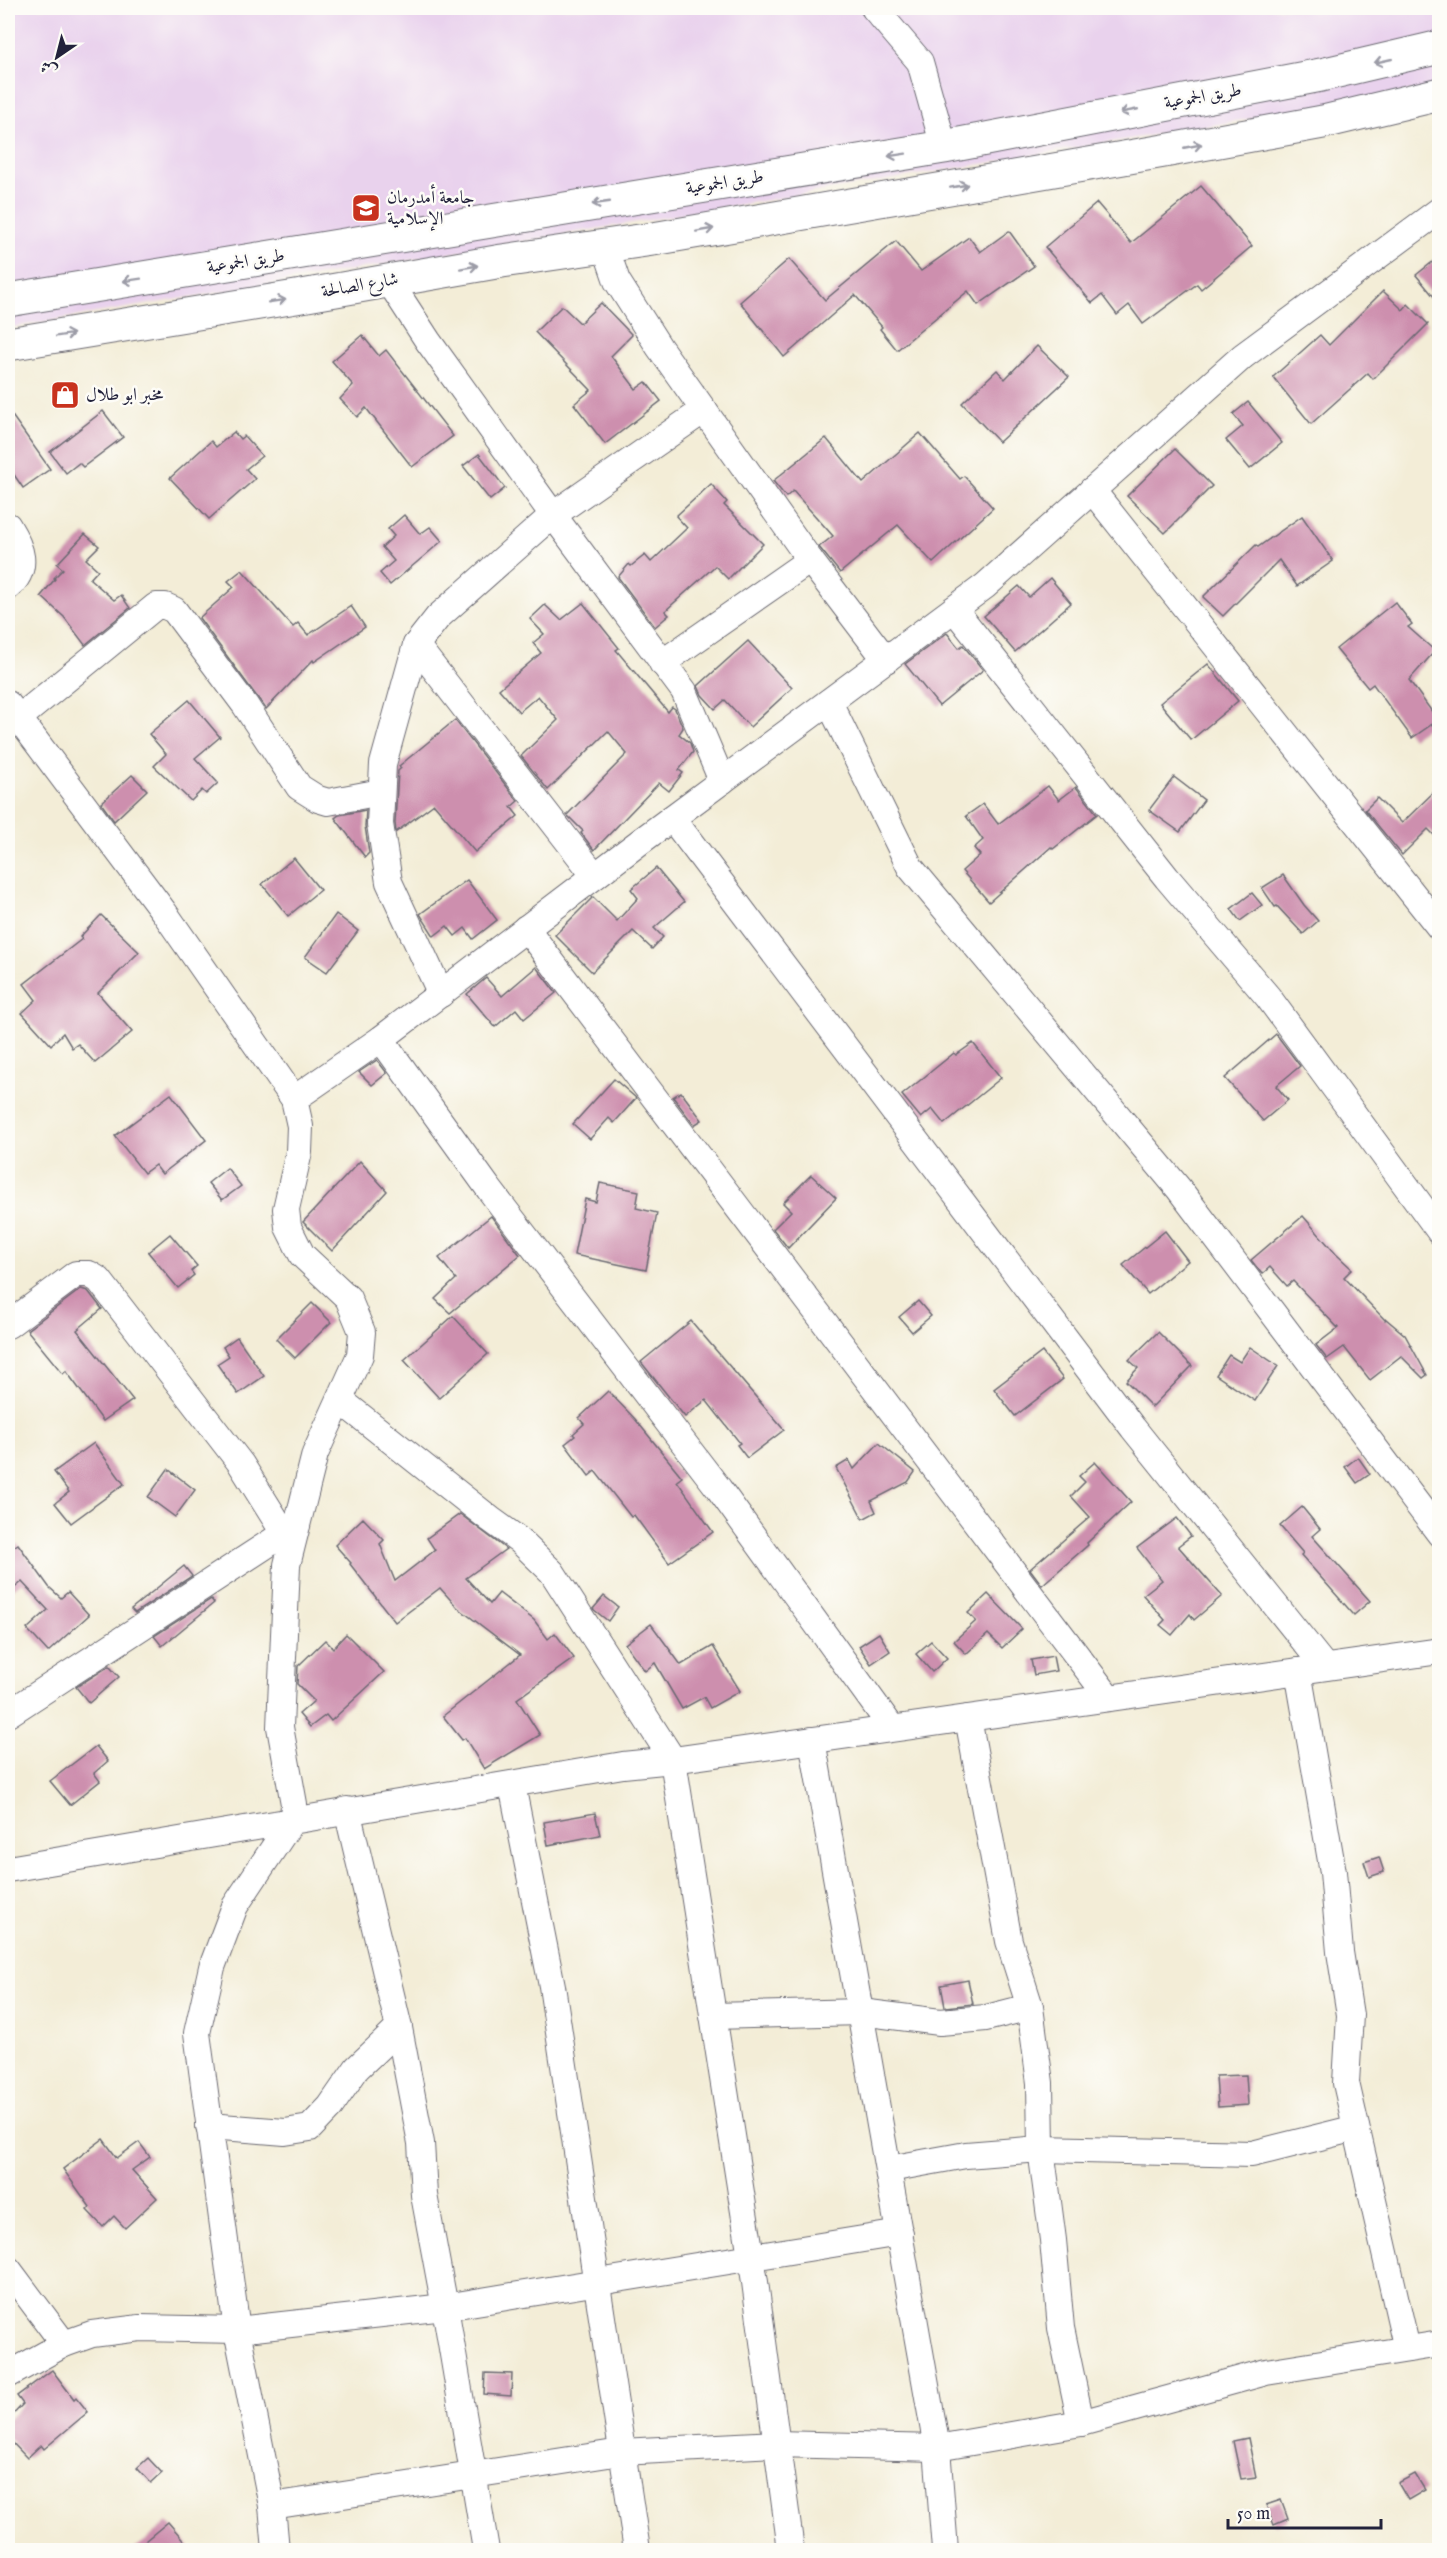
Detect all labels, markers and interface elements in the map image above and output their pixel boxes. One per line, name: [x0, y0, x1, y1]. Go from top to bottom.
north arrow: [27, 27, 87, 87]
text: ش: [37, 55, 62, 80]
one-way arrow: [1373, 55, 1392, 67]
street label: طريق الجموعية: [1162, 79, 1244, 115]
one-way arrow: [1120, 106, 1140, 117]
one-way arrow: [1182, 140, 1202, 151]
one-way arrow: [887, 150, 907, 161]
street label: طريق الجموعية: [684, 166, 766, 200]
one-way arrow: [949, 180, 968, 191]
place label: جامعة أمدرمان الإسلامية: [387, 184, 475, 231]
school or university icon: جامعة أمدرمان الإسلامية: [350, 192, 382, 224]
one-way arrow: [591, 198, 611, 209]
one-way arrow: [694, 224, 714, 235]
street label: طريق الجموعية: [205, 245, 287, 279]
one-way arrow: [459, 261, 478, 272]
street label: شارع الصالحة: [320, 268, 401, 306]
one-way arrow: [123, 275, 143, 286]
one-way arrow: [267, 295, 286, 306]
one-way arrow: [55, 329, 75, 340]
shop icon: مخبر ابو طلال: [49, 379, 81, 411]
place label: مخبر ابو طلال: [86, 384, 163, 407]
scale bar: [1228, 2492, 1381, 2530]
text: 50 m: [1237, 2503, 1270, 2526]

